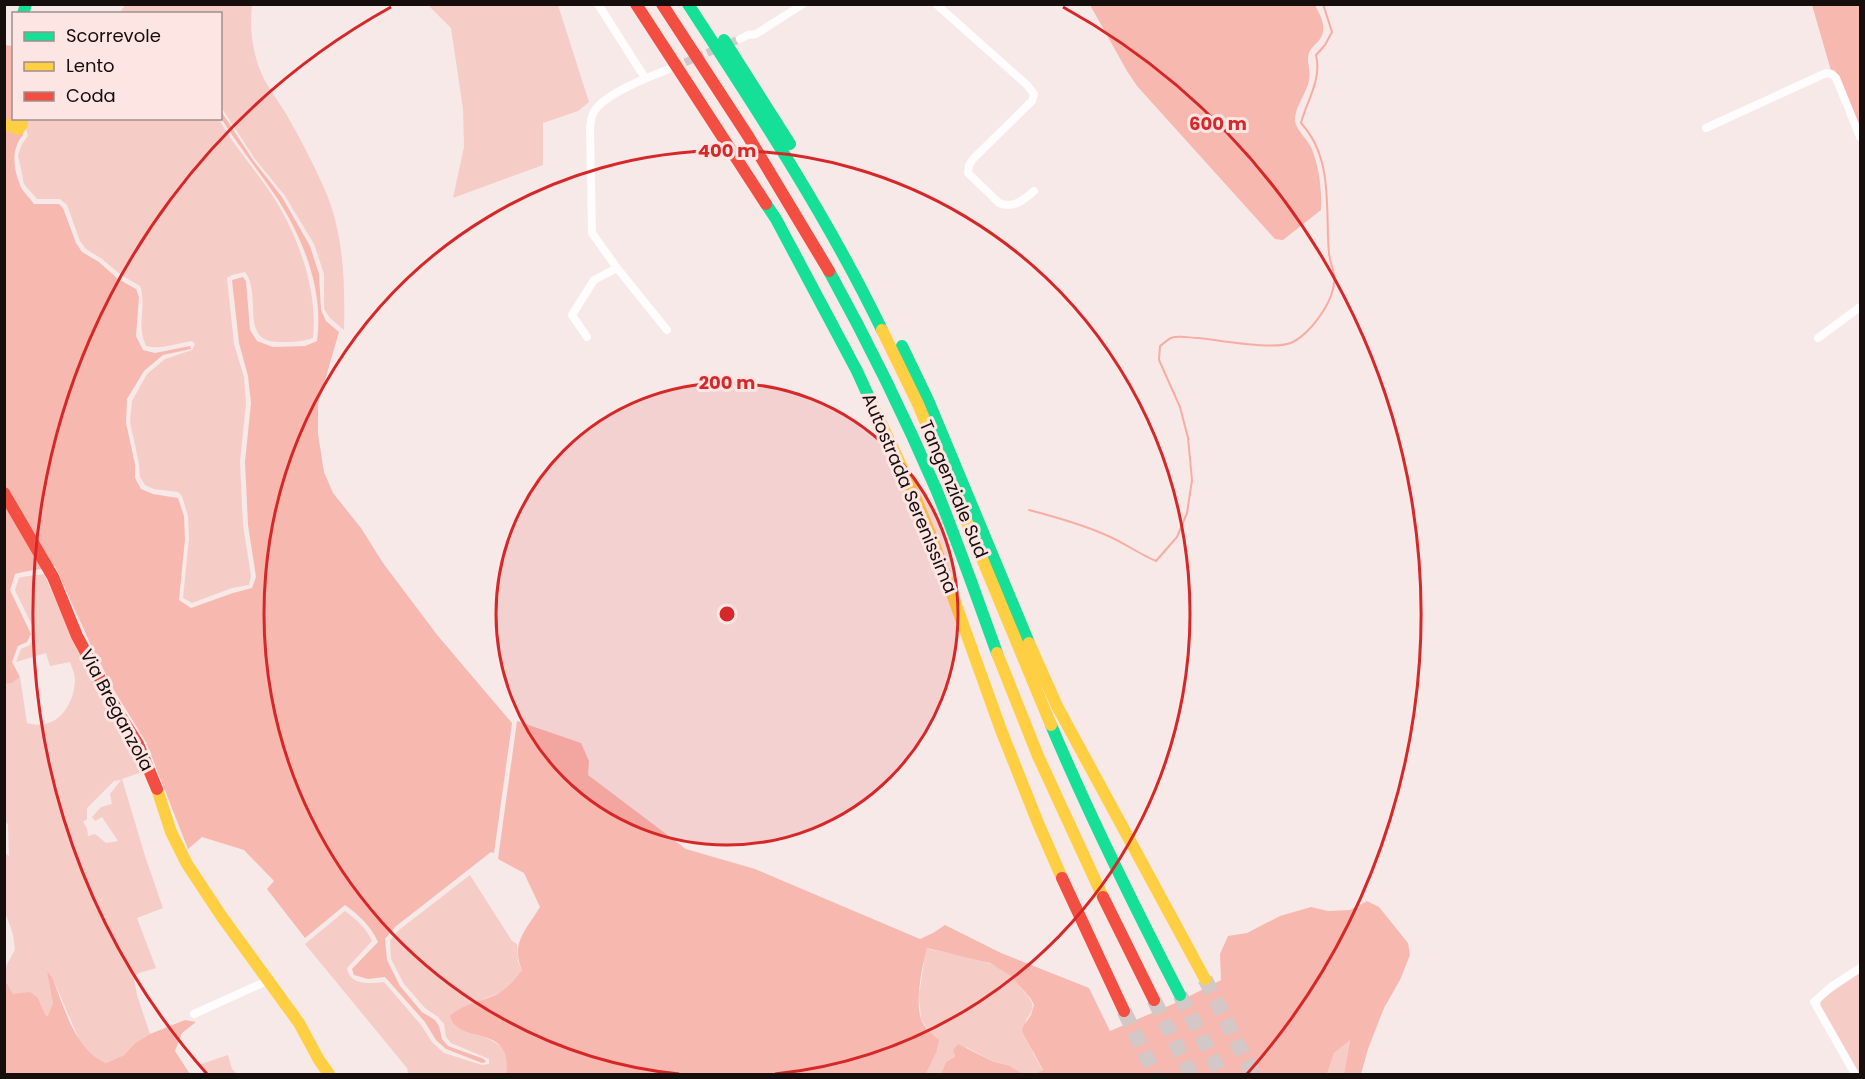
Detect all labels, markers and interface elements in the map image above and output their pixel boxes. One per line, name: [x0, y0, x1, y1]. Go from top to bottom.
legend: [12, 12, 222, 120]
text: Scorrevole: [66, 23, 161, 48]
text: Lento: [66, 53, 115, 78]
text: Coda: [66, 83, 116, 108]
text: 600 m: [1189, 111, 1247, 136]
text: 400 m: [698, 138, 756, 163]
text: 200 m: [699, 370, 755, 395]
street label: Autostrada Serenissima: [856, 389, 964, 597]
street label: Tangenziale Sud: [914, 416, 994, 562]
centre of rings: [717, 604, 737, 624]
street label: Via Breganzola: [74, 645, 160, 775]

